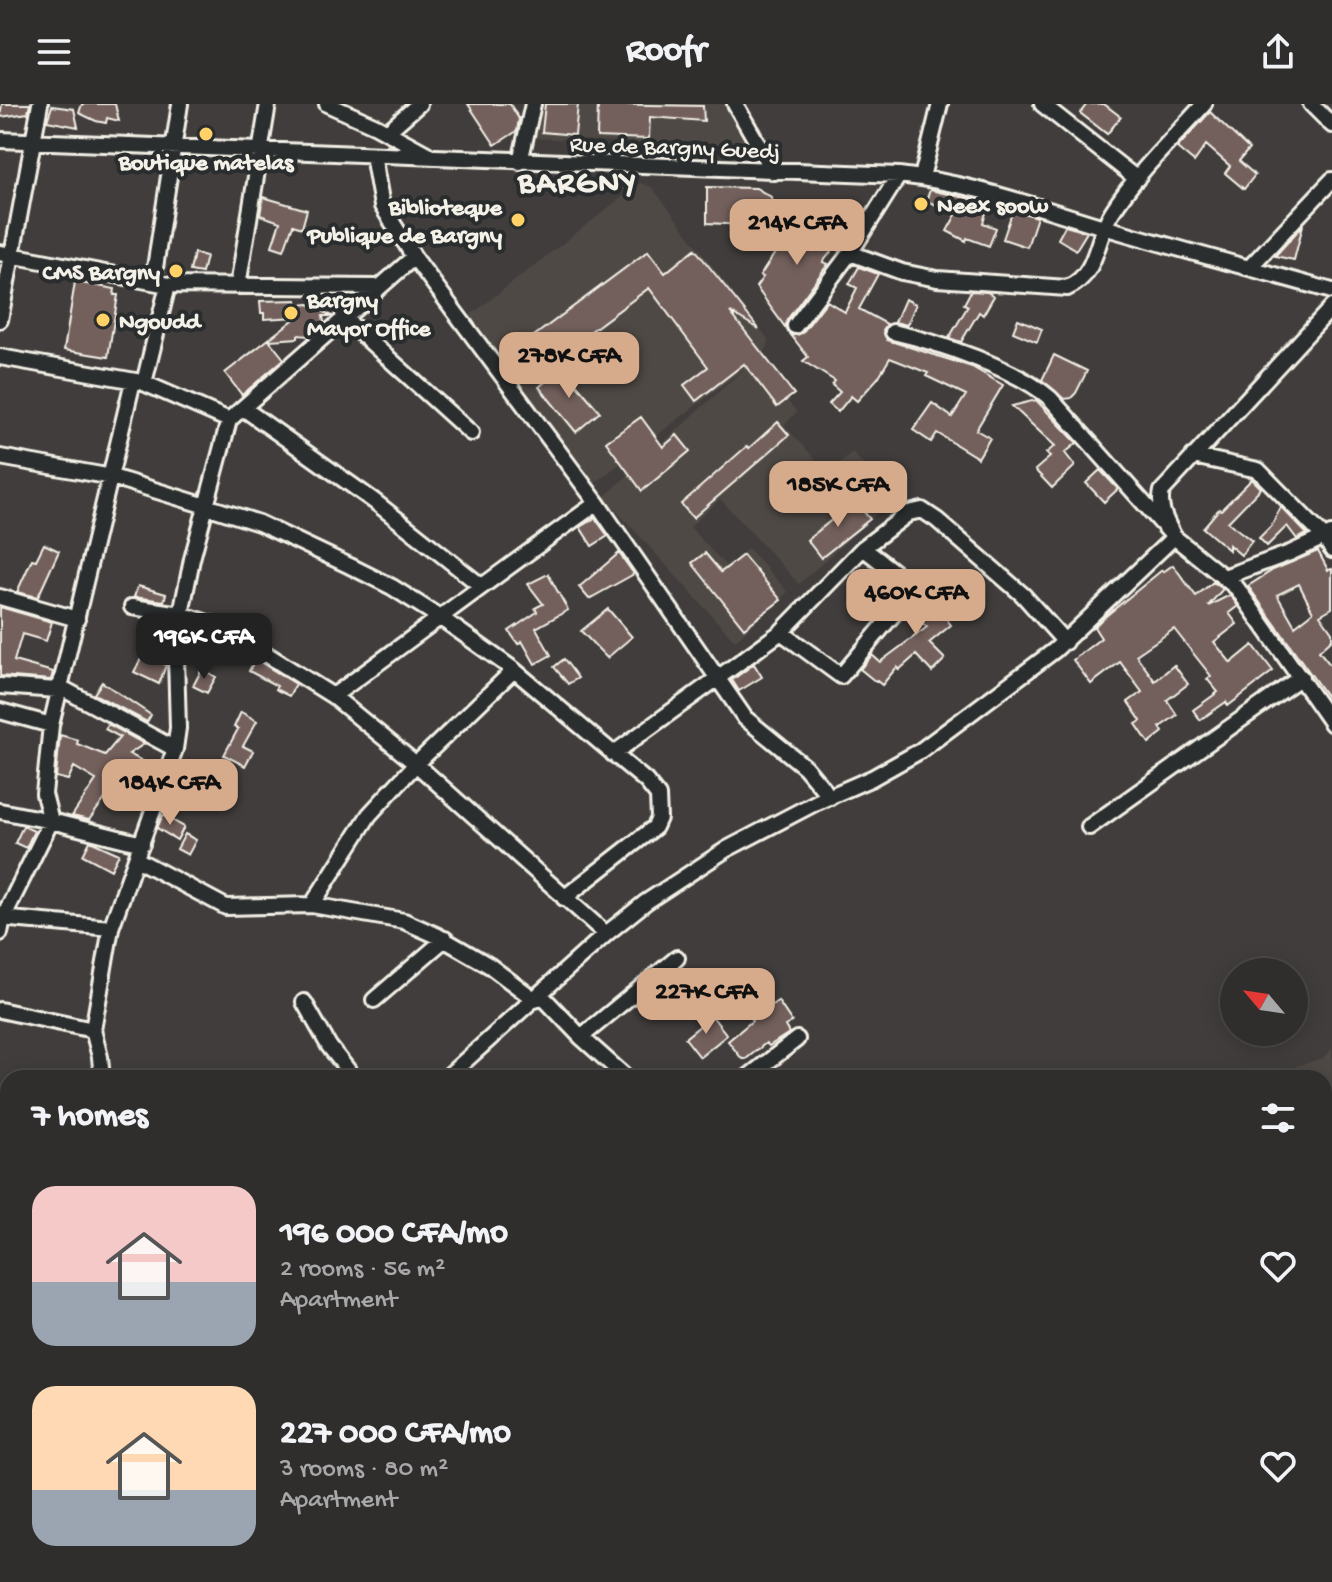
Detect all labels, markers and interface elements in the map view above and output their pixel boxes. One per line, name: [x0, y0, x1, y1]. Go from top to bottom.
icon: menu: [32, 30, 76, 74]
icon: share: [1256, 30, 1300, 74]
text: Roofr: [626, 31, 706, 74]
marker: Boutique matelas: [197, 125, 215, 143]
street label: Rue de Bargny Guedj: [569, 131, 781, 168]
place label: Boutique matelas: [118, 150, 294, 179]
district label: BARGNY: [517, 166, 638, 204]
place label: Neex soow: [937, 193, 1048, 222]
place label: Biblioteque Publique de Bargny: [306, 195, 504, 252]
marker: Neex soow: [912, 195, 930, 213]
pin: 214K CFA: [714, 199, 880, 267]
text: 214K CFA: [748, 209, 846, 240]
marker: Biblioteque Publique de Bargny: [509, 211, 527, 229]
place label: CMS Bargny: [43, 260, 160, 289]
marker: CMS Bargny: [167, 262, 185, 280]
place label: Bargny Mayor Office: [306, 288, 432, 345]
marker: Bargny Mayor Office: [282, 304, 300, 322]
place label: Ngoudd: [119, 309, 203, 338]
marker: Ngoudd: [94, 311, 112, 329]
pin: 278K CFA: [486, 332, 652, 400]
text: 278K CFA: [517, 342, 621, 373]
pin: 185K CFA: [755, 461, 921, 529]
text: 185K CFA: [787, 471, 889, 502]
pin: 460K CFA: [833, 569, 999, 637]
text: 460K CFA: [864, 579, 968, 610]
pin: 196K CFA: [121, 613, 287, 681]
text: 196K CFA: [154, 623, 254, 654]
pin: 184K CFA: [87, 759, 253, 827]
text: 184K CFA: [120, 769, 220, 800]
north arrow: [1220, 958, 1308, 1046]
map controls: [1220, 958, 1308, 1046]
pin: 227K CFA: [623, 968, 789, 1036]
text: 227K CFA: [655, 978, 757, 1009]
icon: filters: [1256, 1096, 1300, 1140]
text: 7 homes: [32, 1098, 148, 1138]
text: 196 000 CFA/mo: [280, 1215, 508, 1255]
icon: home: [96, 1218, 192, 1314]
icon: heart: [1256, 1244, 1300, 1288]
text: 2 rooms · 56 m²: [280, 1255, 445, 1286]
text: Apartment: [280, 1286, 397, 1317]
text: 227 000 CFA/mo: [280, 1415, 511, 1455]
icon: home: [96, 1418, 192, 1514]
icon: heart: [1256, 1444, 1300, 1488]
text: 3 rooms · 80 m²: [280, 1455, 448, 1486]
text: Apartment: [280, 1486, 397, 1517]

